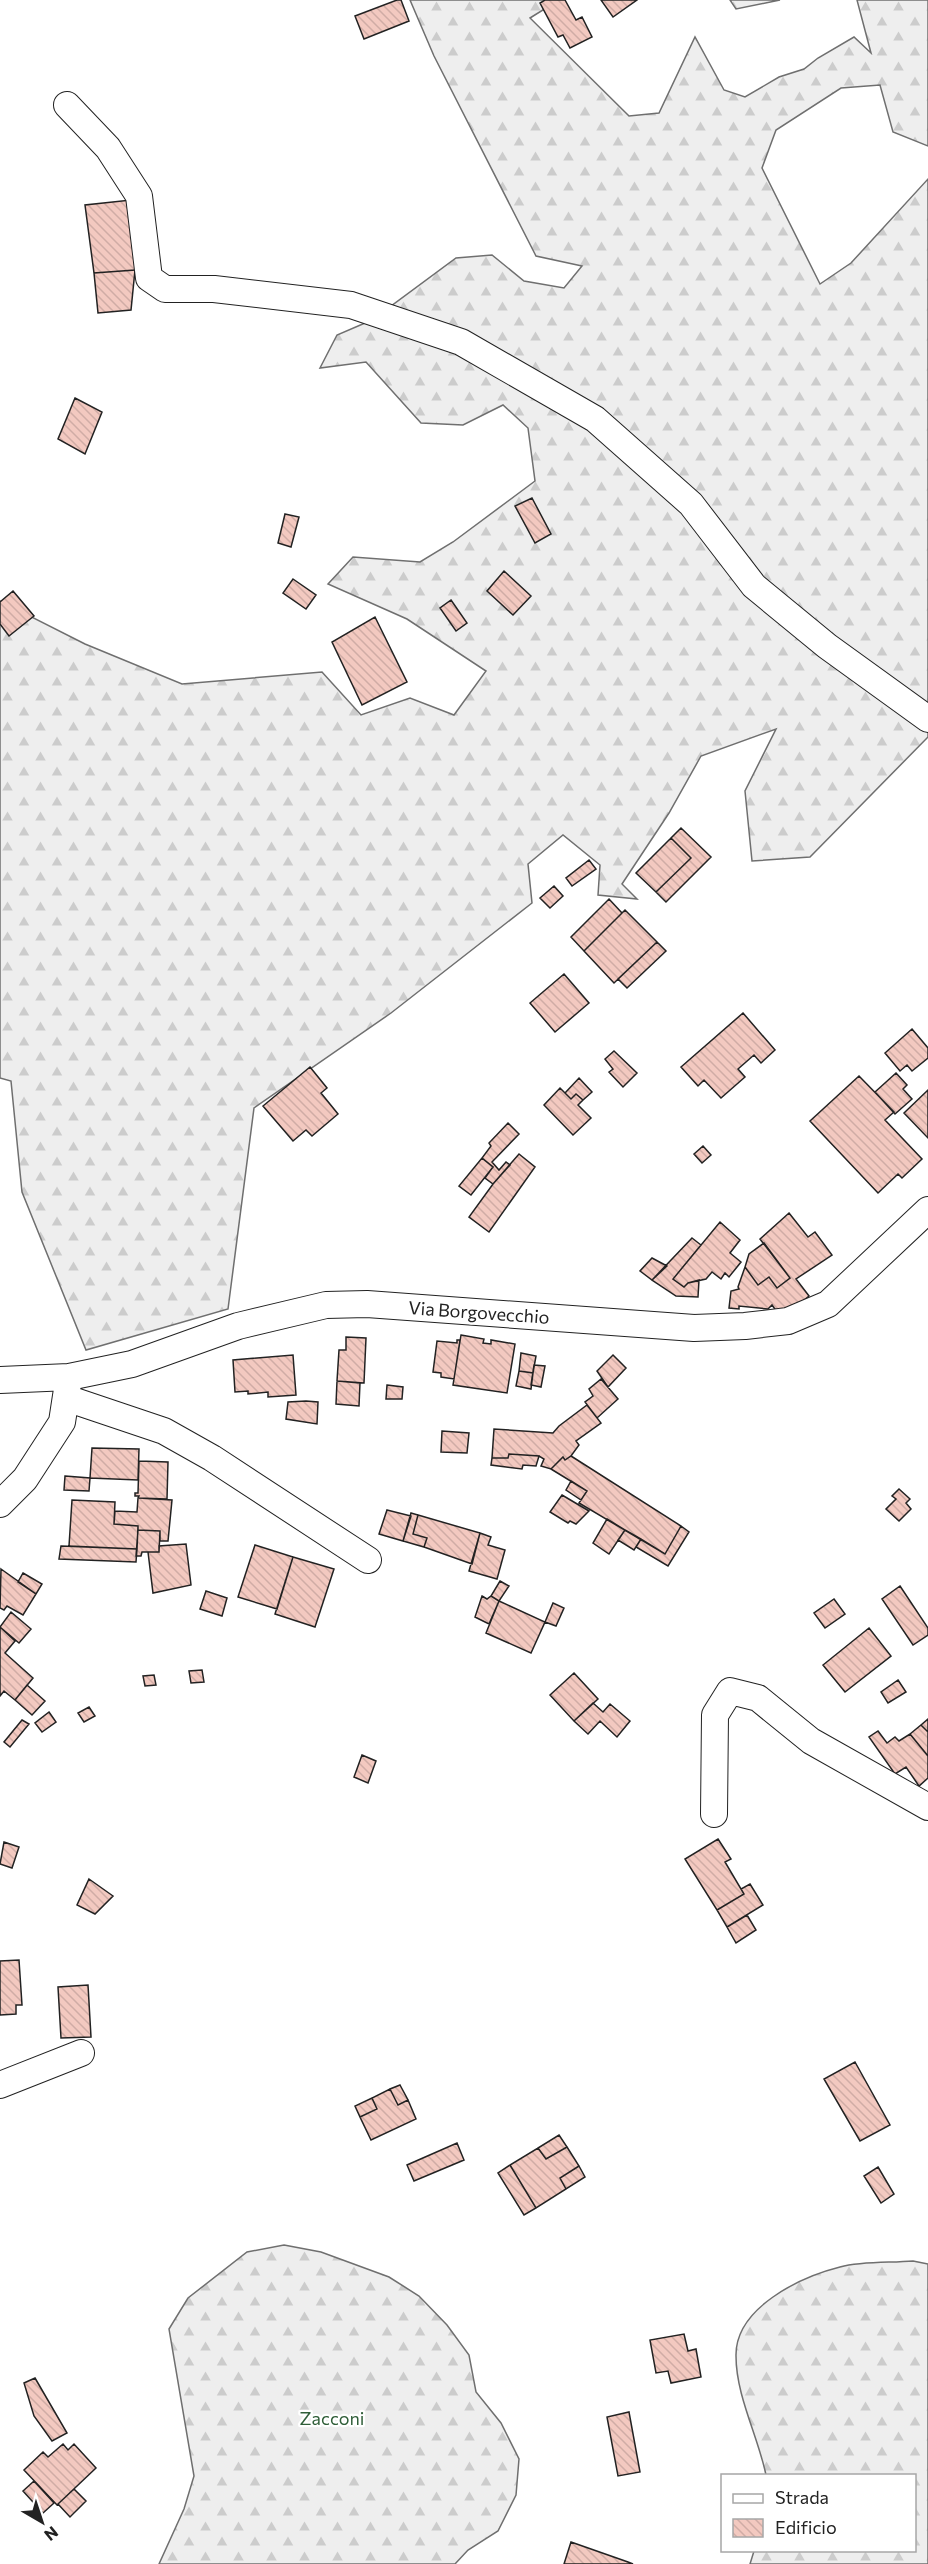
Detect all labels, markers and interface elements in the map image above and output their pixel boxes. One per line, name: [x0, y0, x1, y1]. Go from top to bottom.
street label: Via Borgovecchio: [408, 1296, 550, 1328]
park label: Zacconi: [300, 2407, 365, 2429]
legend: [721, 2474, 916, 2552]
text: Strada: [775, 2486, 829, 2508]
north arrow: [12, 2492, 72, 2552]
text: Edificio: [775, 2516, 837, 2538]
text: N: [41, 2523, 62, 2545]

